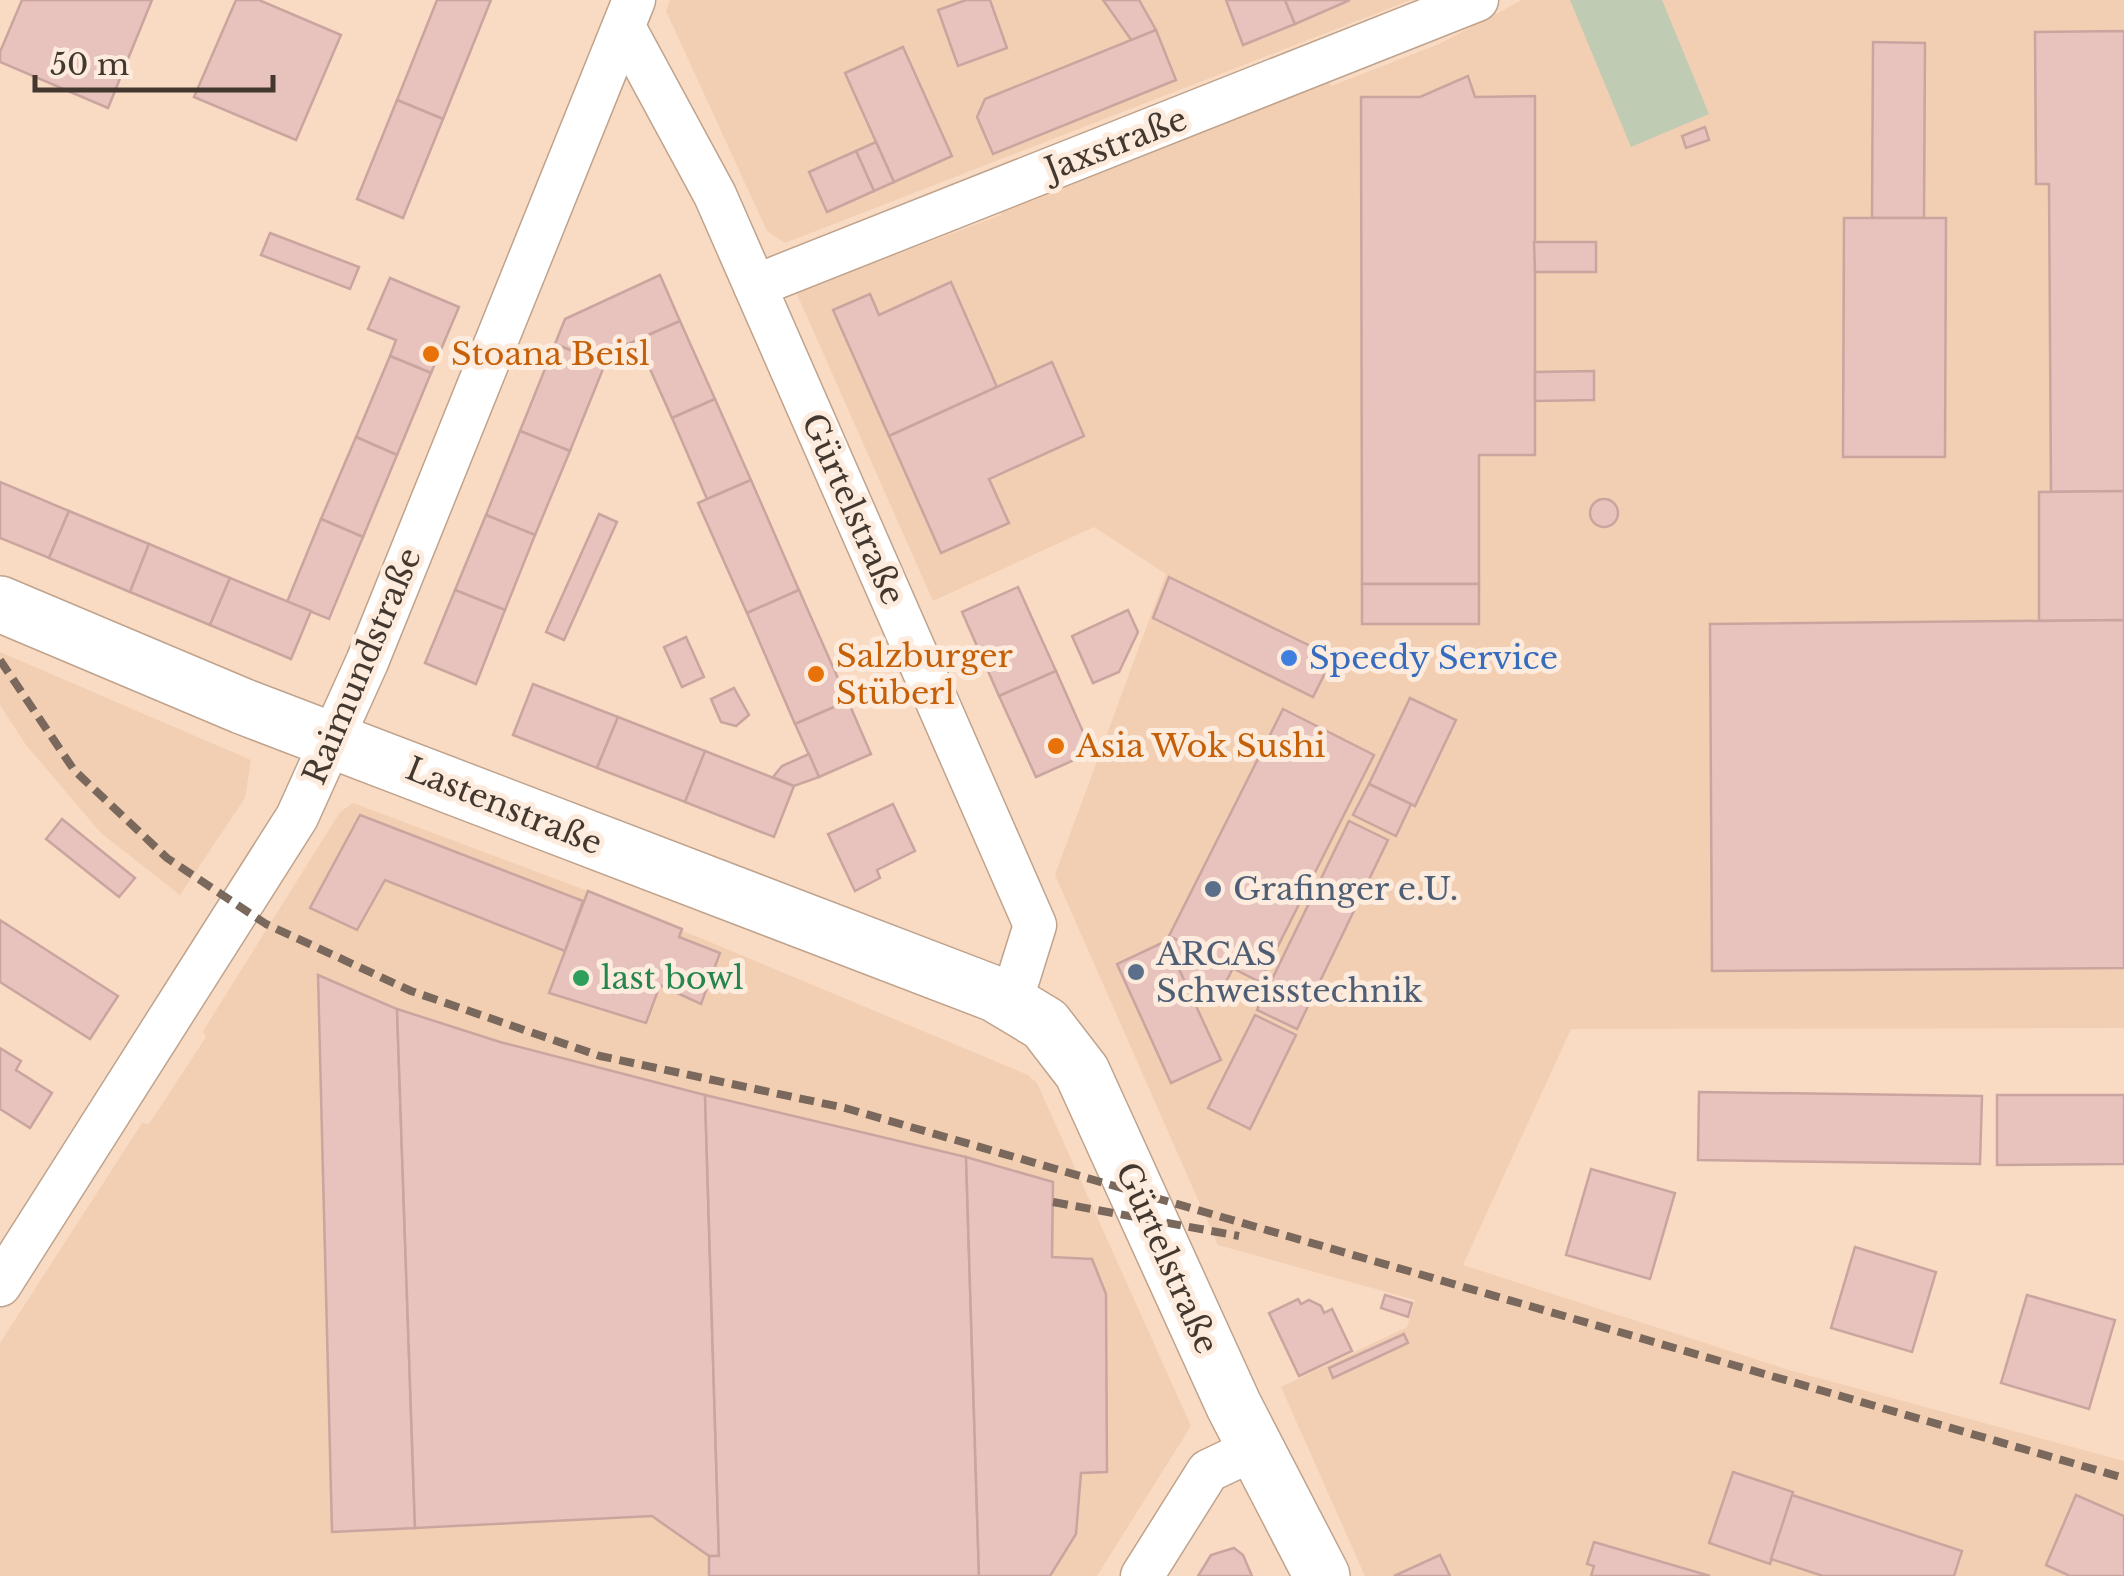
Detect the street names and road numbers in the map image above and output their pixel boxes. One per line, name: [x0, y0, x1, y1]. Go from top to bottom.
street label: Jaxstraße: [1036, 99, 1193, 191]
street label: Gürtelstraße: [793, 407, 913, 611]
street label: Raimundstraße: [294, 542, 430, 790]
street label: Lastenstraße: [400, 749, 608, 863]
street label: Gürtelstraße: [1107, 1156, 1227, 1360]

